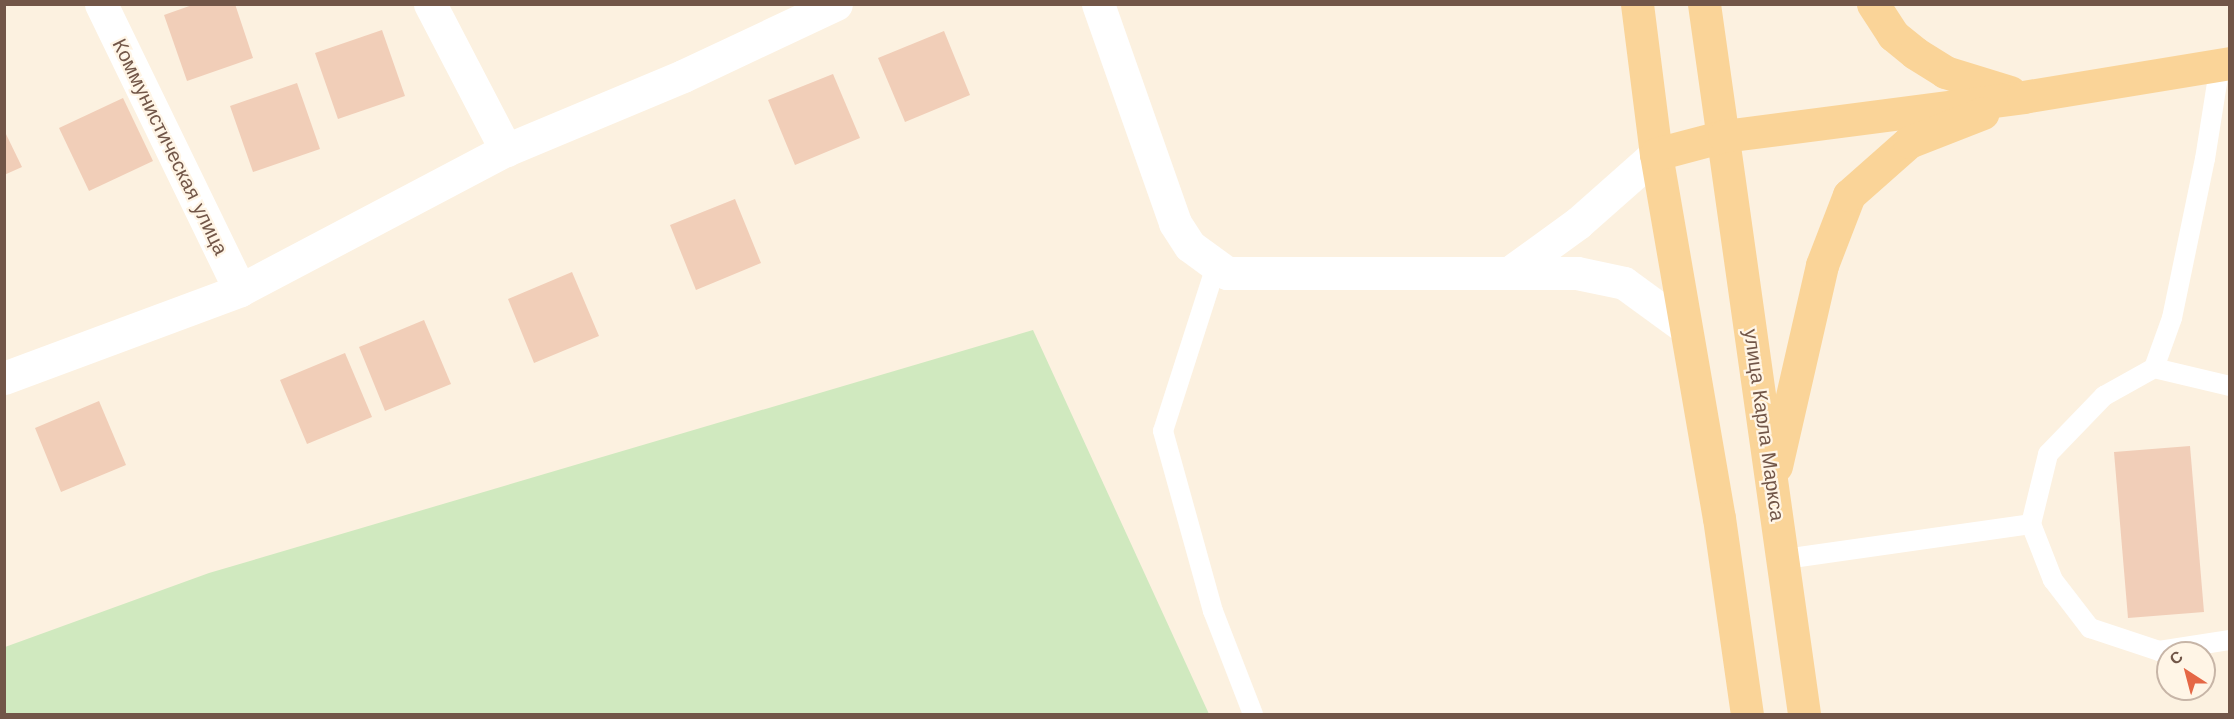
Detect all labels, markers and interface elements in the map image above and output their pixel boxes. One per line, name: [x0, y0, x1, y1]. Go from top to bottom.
street label: Коммунистическая улица: [107, 35, 233, 259]
street label: улица Карла Маркса: [1739, 327, 1789, 523]
north arrow: [2156, 641, 2216, 701]
text: С: [2166, 647, 2187, 669]

